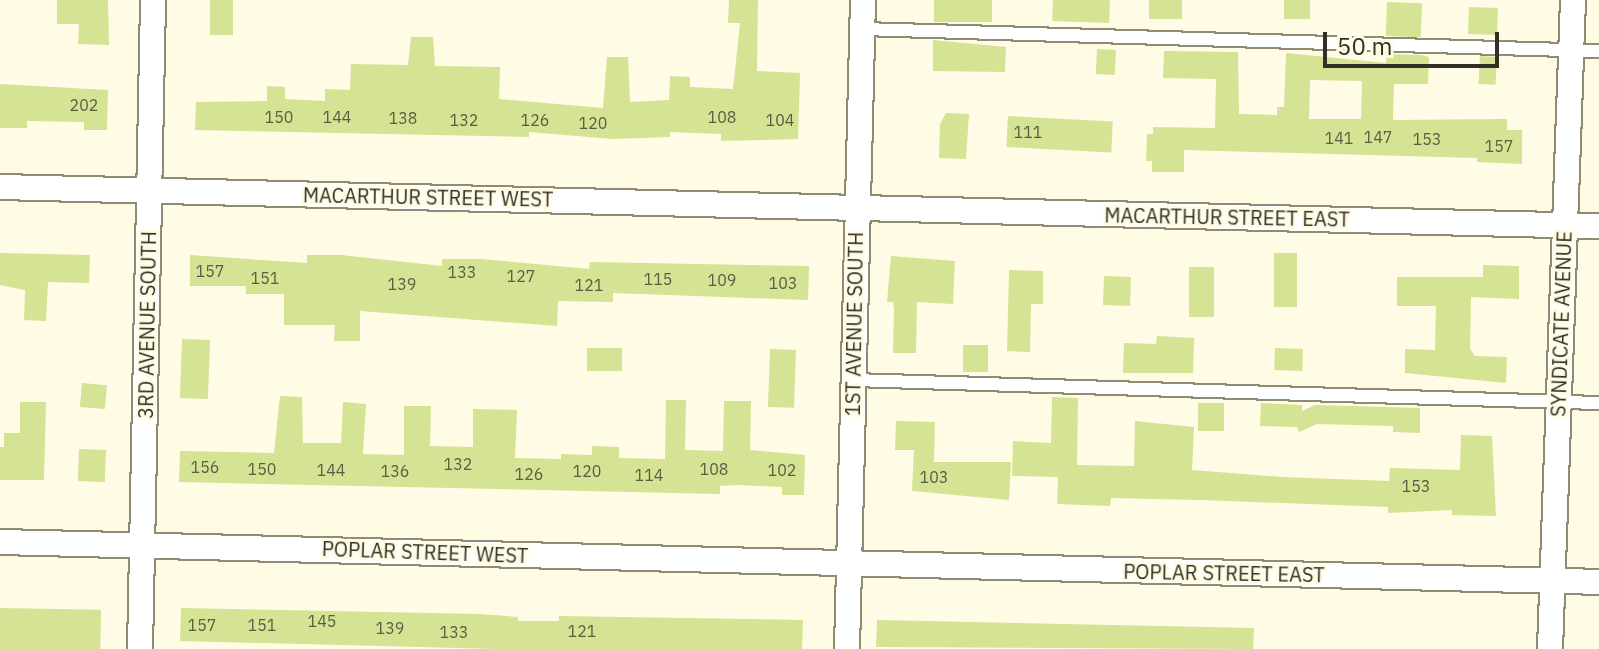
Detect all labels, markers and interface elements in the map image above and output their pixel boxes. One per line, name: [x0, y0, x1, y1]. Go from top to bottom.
scale bar: [1327, 16, 1503, 66]
text: 50 m: [1337, 30, 1392, 62]
house number: 202: [70, 95, 98, 115]
house number: 150: [265, 107, 293, 127]
house number: 144: [323, 107, 351, 127]
house number: 108: [708, 107, 736, 127]
house number: 138: [389, 108, 417, 128]
house number: 132: [450, 110, 478, 130]
house number: 126: [521, 110, 549, 130]
house number: 104: [766, 110, 794, 130]
house number: 120: [579, 113, 607, 133]
house number: 111: [1014, 122, 1042, 142]
house number: 147: [1364, 127, 1392, 147]
house number: 141: [1325, 128, 1353, 148]
house number: 153: [1413, 129, 1441, 149]
house number: 157: [1485, 136, 1513, 156]
street label: MACARTHUR STREET WEST: [303, 183, 553, 211]
street label: MACARTHUR STREET EAST: [1104, 203, 1350, 231]
street label: 3RD AVENUE SOUTH: [133, 231, 161, 419]
street label: SYNDICATE AVENUE: [1546, 231, 1576, 417]
street label: 1ST AVENUE SOUTH: [840, 232, 868, 416]
house number: 157: [196, 261, 224, 281]
house number: 133: [448, 262, 476, 282]
house number: 127: [507, 266, 535, 286]
house number: 151: [251, 268, 279, 288]
house number: 115: [644, 269, 672, 289]
house number: 109: [708, 270, 736, 290]
house number: 103: [769, 273, 797, 293]
house number: 139: [388, 274, 416, 294]
house number: 121: [575, 275, 603, 295]
house number: 132: [444, 454, 472, 474]
house number: 156: [191, 457, 219, 477]
house number: 150: [248, 459, 276, 479]
house number: 108: [700, 459, 728, 479]
house number: 144: [317, 460, 345, 480]
house number: 102: [768, 460, 796, 480]
house number: 136: [381, 461, 409, 481]
house number: 120: [573, 461, 601, 481]
house number: 126: [515, 464, 543, 484]
house number: 114: [635, 465, 663, 485]
house number: 103: [920, 467, 948, 487]
house number: 153: [1402, 476, 1430, 496]
street label: POPLAR STREET WEST: [321, 536, 529, 568]
street label: POPLAR STREET EAST: [1123, 559, 1325, 587]
house number: 145: [308, 611, 336, 631]
house number: 157: [188, 615, 216, 635]
house number: 151: [248, 615, 276, 635]
house number: 139: [376, 618, 404, 638]
house number: 121: [568, 621, 596, 641]
house number: 133: [440, 622, 468, 642]

